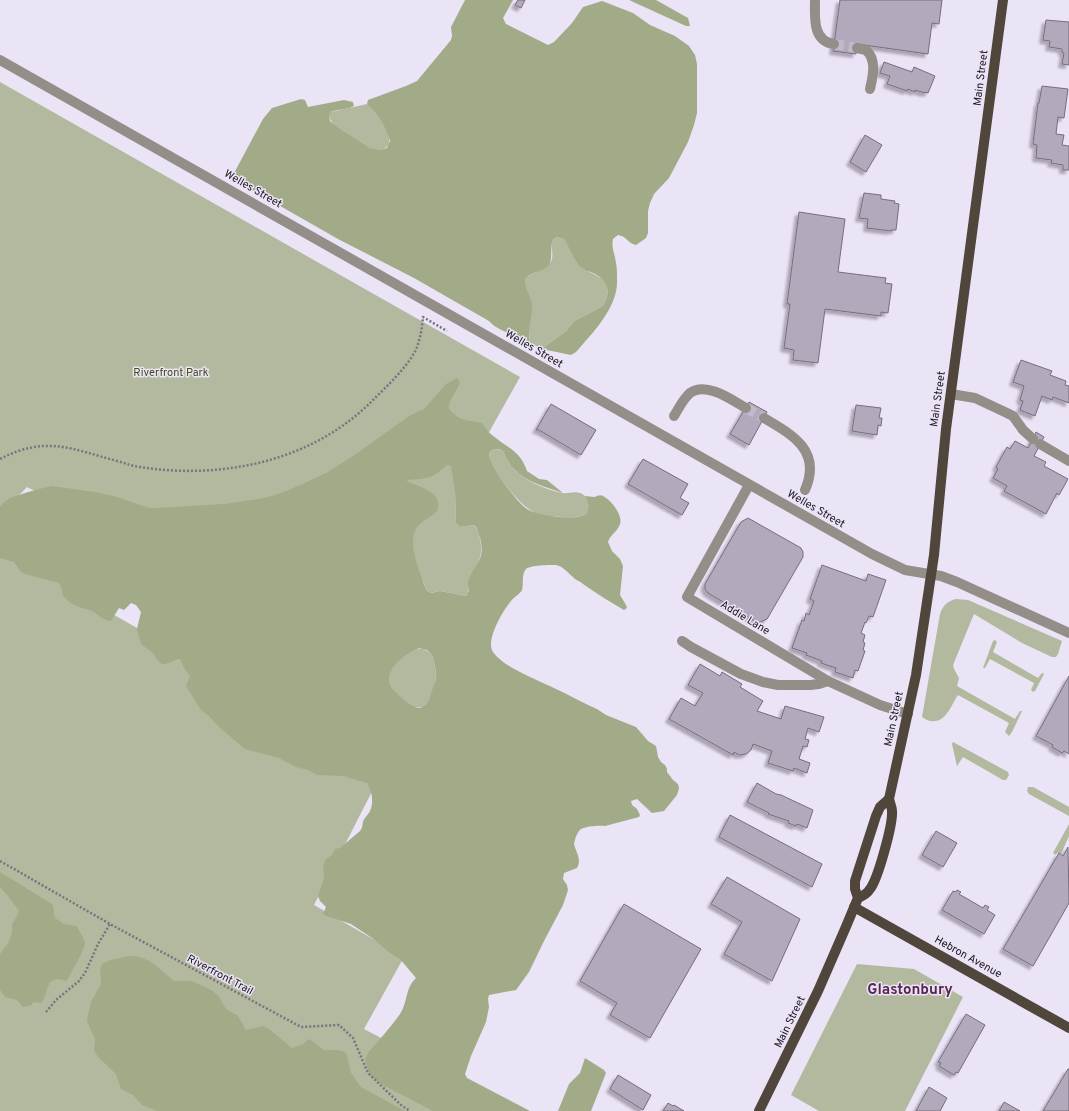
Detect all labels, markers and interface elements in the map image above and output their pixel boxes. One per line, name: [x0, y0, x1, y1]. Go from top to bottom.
street label: Main Street: [971, 49, 991, 107]
street label: Welles Street: [222, 167, 284, 211]
street label: Welles Street: [503, 327, 565, 371]
park label: Riverfront Park: [133, 366, 209, 380]
street label: Main Street: [927, 370, 949, 428]
street label: Welles Street: [785, 487, 847, 531]
street label: Addie Lane: [718, 598, 772, 638]
street label: Main Street: [881, 690, 907, 748]
street label: Hebron Avenue: [932, 933, 1004, 981]
street label: Riverfront Trail: [184, 952, 256, 998]
district label: Glastonbury: [867, 981, 953, 1000]
street label: Main Street: [771, 994, 809, 1050]

